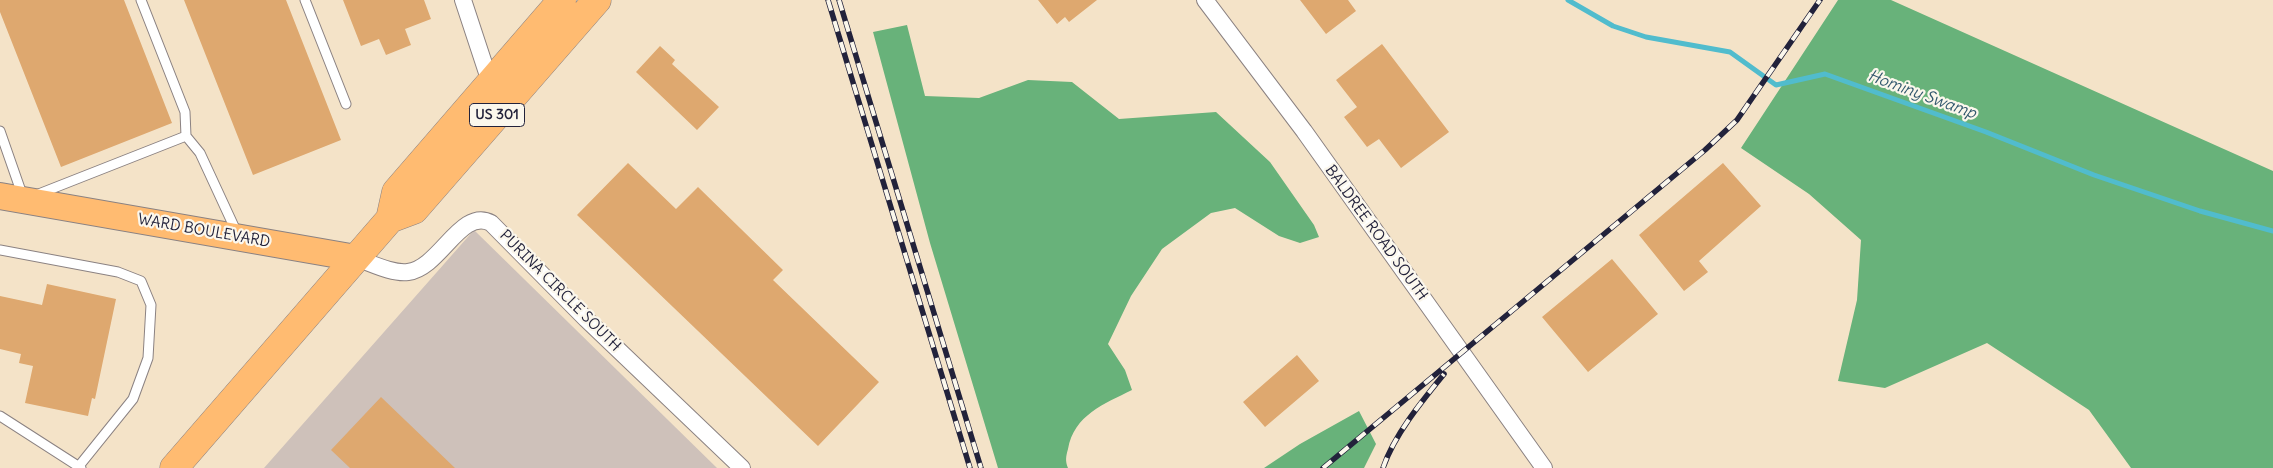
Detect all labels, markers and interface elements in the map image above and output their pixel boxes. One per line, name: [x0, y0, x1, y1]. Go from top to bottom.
water label: Hominy Swamp: [1865, 67, 1979, 123]
road number: US 301: [470, 104, 524, 126]
street label: BALDREE ROAD SOUTH: [1321, 162, 1431, 304]
street label: WARD BOULEVARD: [136, 210, 272, 252]
street label: PURINA CIRCLE SOUTH: [496, 227, 624, 355]

